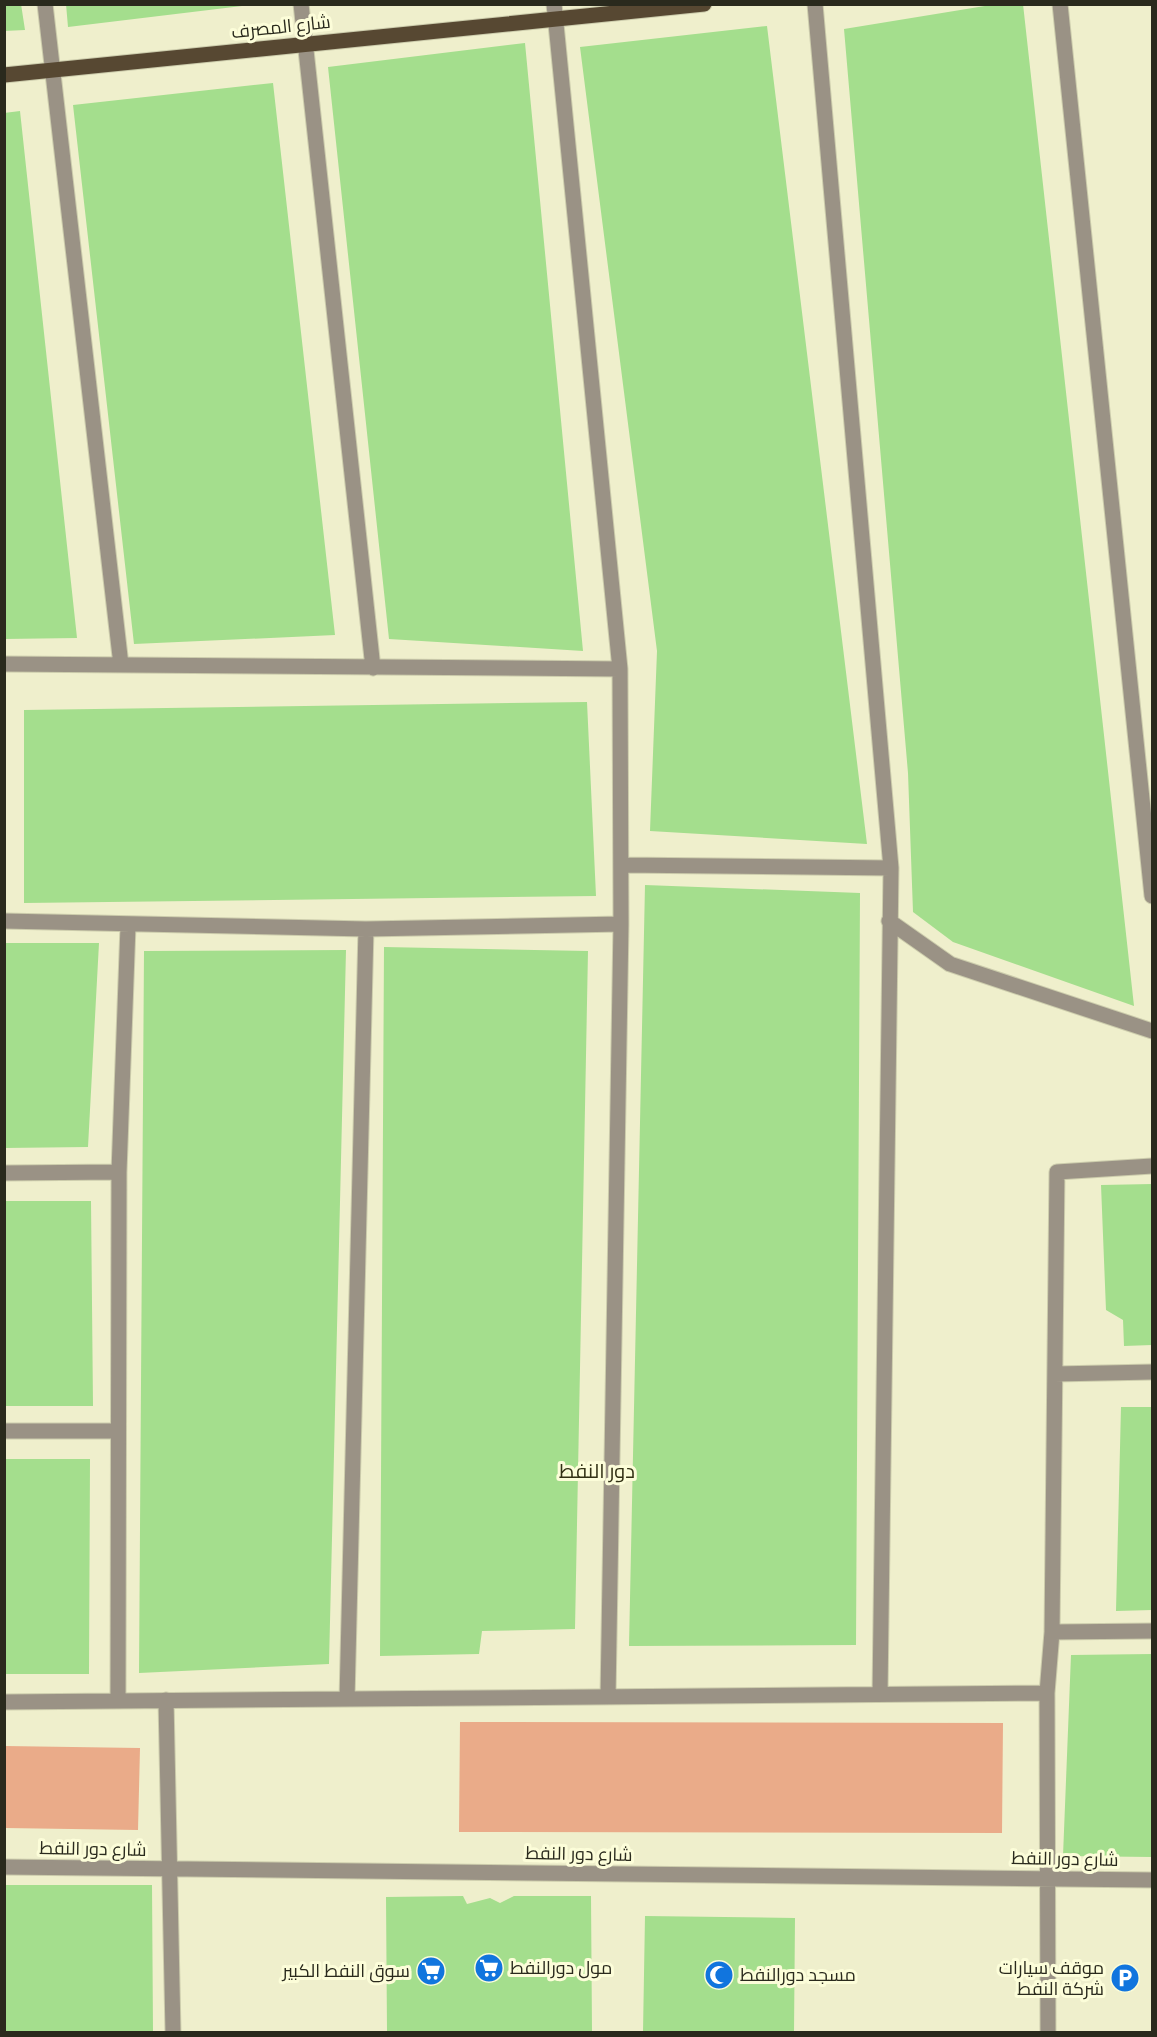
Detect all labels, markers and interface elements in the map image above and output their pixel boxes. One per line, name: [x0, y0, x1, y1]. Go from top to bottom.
street label: شارع المصرف: [230, 9, 332, 44]
district label: دور النفط: [559, 1457, 635, 1484]
street label: شارع دور النفط: [39, 1835, 147, 1862]
street label: شارع دور النفط: [525, 1840, 633, 1867]
street label: شارع دور النفط: [1011, 1845, 1119, 1872]
supermarket icon: مول دورالنفط: [473, 1952, 505, 1984]
supermarket icon: سوق النفط الكبير: [415, 1955, 447, 1987]
place label: مول دورالنفط: [510, 1955, 612, 1980]
place label: موقف سيارات شركة النفط: [999, 1955, 1104, 2001]
place label: سوق النفط الكبير: [281, 1958, 410, 1983]
mosque icon: مسجد دورالنفط: [703, 1959, 735, 1991]
place label: مسجد دورالنفط: [740, 1962, 856, 1987]
parking icon: موقف سيارات شركة النفط: [1109, 1962, 1141, 1994]

